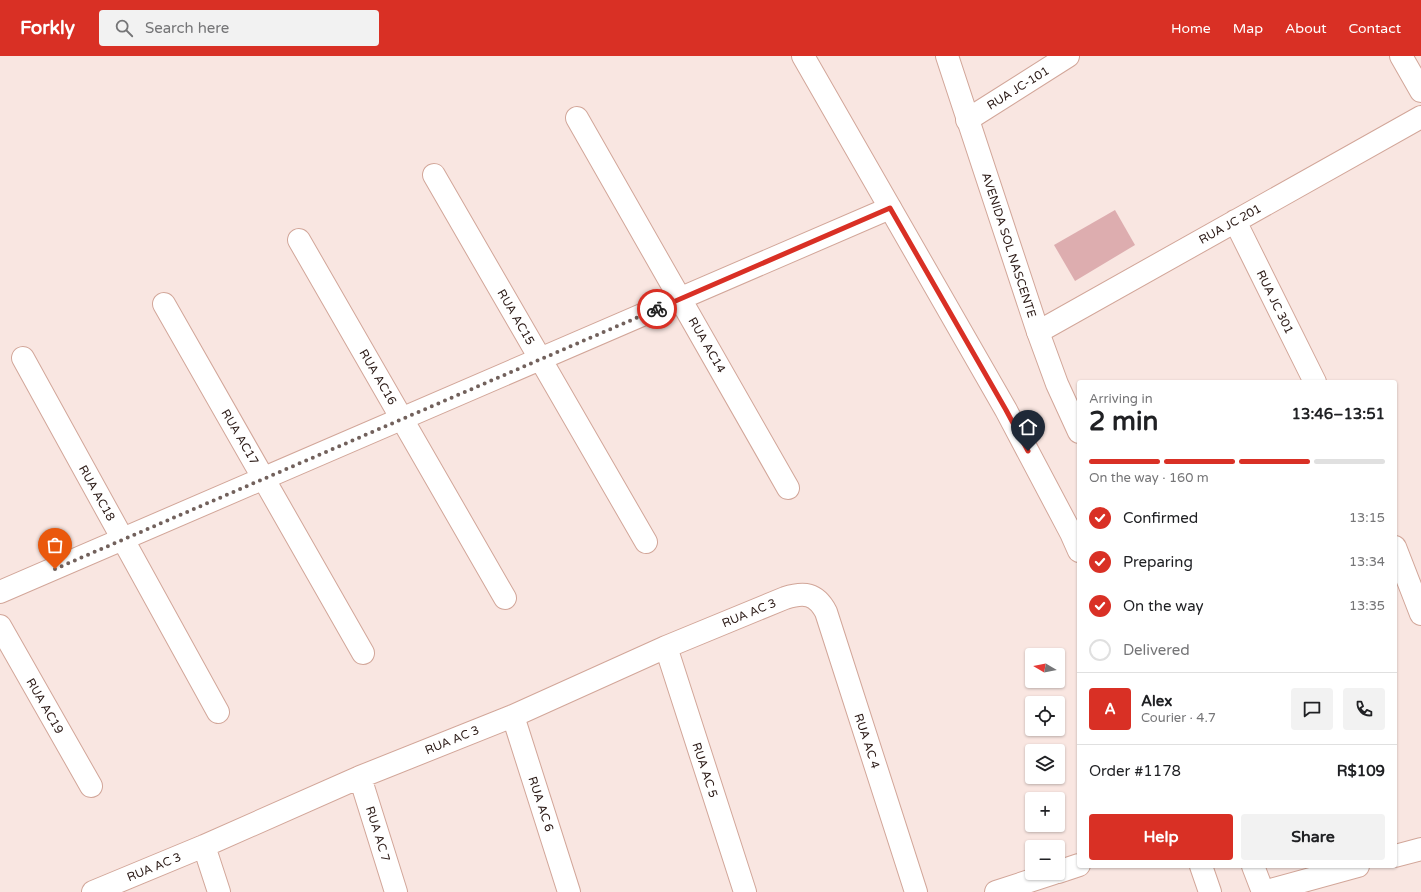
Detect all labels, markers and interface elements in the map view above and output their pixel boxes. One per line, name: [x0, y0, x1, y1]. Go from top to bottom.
search box: [99, 10, 379, 46]
text: Forkly: [20, 17, 75, 39]
icon: search: [113, 17, 135, 39]
text: Search here: [145, 19, 229, 37]
text: Home: [1171, 20, 1211, 37]
text: Map: [1233, 20, 1263, 37]
text: About: [1285, 20, 1327, 37]
text: Contact: [1349, 20, 1401, 37]
street label: RUA JC-101: [984, 63, 1052, 113]
street label: AVENIDA SOL NASCENTE: [979, 170, 1039, 320]
street label: RUA JC 201: [1196, 201, 1264, 247]
street label: RUA JC 301: [1254, 268, 1296, 336]
street label: RUA AC15: [495, 287, 537, 347]
courier: [637, 289, 677, 329]
icon: bike: [646, 298, 668, 320]
street label: RUA AC14: [686, 315, 729, 376]
street label: RUA AC16: [357, 347, 399, 407]
text: Arriving in: [1089, 391, 1153, 407]
text: 13:46–13:51: [1292, 405, 1385, 423]
text: 2 min: [1089, 406, 1158, 437]
street label: RUA AC17: [219, 407, 261, 467]
pin: [1011, 410, 1045, 451]
icon: home: [1017, 416, 1039, 438]
street label: RUA AC18: [76, 463, 118, 523]
text: On the way · 160 m: [1089, 470, 1209, 486]
icon: check: [1089, 507, 1111, 529]
text: Confirmed: [1123, 509, 1198, 527]
text: 13:15: [1349, 510, 1385, 526]
pin: [38, 528, 72, 569]
icon: bag: [44, 534, 66, 556]
icon: check: [1089, 551, 1111, 573]
text: Preparing: [1123, 553, 1193, 571]
text: 13:34: [1349, 554, 1385, 570]
icon: check: [1089, 595, 1111, 617]
street label: RUA AC 3: [720, 596, 778, 630]
text: On the way: [1123, 597, 1203, 615]
text: 13:35: [1349, 598, 1385, 614]
text: Delivered: [1123, 641, 1190, 659]
north arrow: [1025, 648, 1065, 688]
map controls: [1025, 648, 1065, 880]
street label: RUA AC19: [24, 676, 66, 736]
button: chat: [1291, 688, 1333, 730]
button: phone: [1343, 688, 1385, 730]
text: Alex: [1141, 692, 1172, 710]
button: locate: [1025, 696, 1065, 736]
text: A: [1104, 700, 1116, 718]
text: Courier · 4.7: [1141, 710, 1216, 726]
street label: RUA AC 4: [851, 712, 883, 771]
street label: RUA AC 3: [423, 723, 481, 757]
street label: RUA AC 5: [689, 741, 721, 799]
button: layers: [1025, 744, 1065, 784]
text: Order #1178: [1089, 762, 1181, 780]
text: R$109: [1337, 762, 1385, 780]
street label: RUA AC 6: [525, 775, 557, 833]
button: +: [1025, 792, 1065, 832]
street label: RUA AC 7: [363, 805, 393, 863]
button: Help: [1089, 814, 1233, 860]
button: Share: [1241, 814, 1385, 860]
button: −: [1025, 840, 1065, 880]
street label: RUA AC 3: [125, 850, 183, 884]

